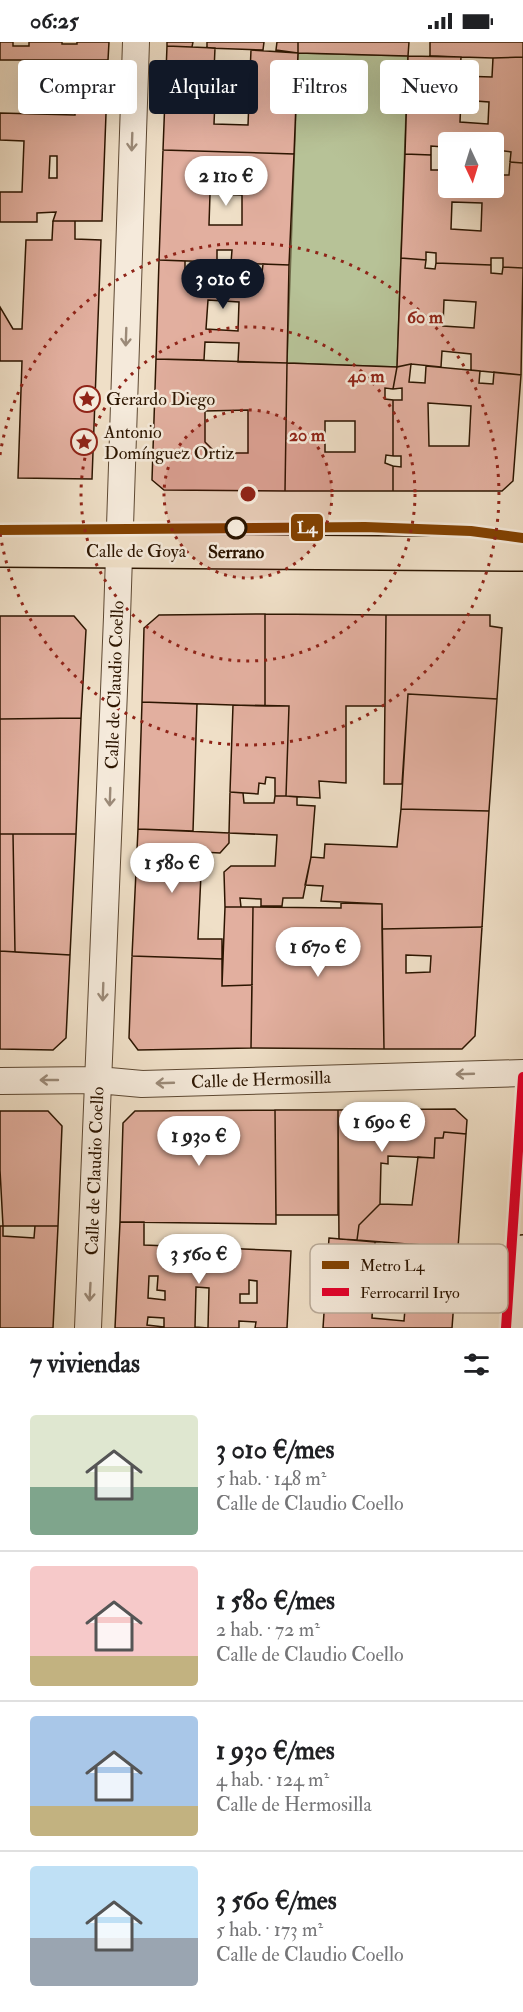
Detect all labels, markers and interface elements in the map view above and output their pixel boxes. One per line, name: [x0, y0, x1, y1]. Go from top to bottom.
text: 06:25: [30, 7, 79, 35]
chip: Comprar: [18, 60, 137, 114]
chip: Alquilar: [149, 60, 258, 114]
chip: Filtros: [270, 60, 368, 114]
chip: Nuevo: [380, 60, 479, 114]
one-way arrow: [127, 132, 138, 152]
north arrow: [438, 132, 504, 198]
map controls: [438, 132, 504, 198]
pin: 2 110 €: [171, 156, 281, 207]
text: 2 110 €: [199, 163, 253, 188]
pin: 3 010 €: [168, 259, 278, 310]
text: 3 010 €: [195, 266, 251, 291]
text: 60 m: [407, 306, 444, 329]
one-way arrow: [120, 327, 132, 347]
text: 40 m: [347, 365, 385, 388]
place icon: Gerardo Diego: [72, 384, 102, 414]
place label: Gerardo Diego: [106, 388, 215, 411]
place label: Antonio Domínguez Ortiz: [103, 421, 235, 465]
text: 20 m: [289, 424, 326, 447]
place icon: Antonio Domínguez Ortiz: [69, 427, 99, 457]
centre of rings: [238, 484, 258, 504]
line badge: L4: [290, 513, 324, 542]
marker: Serrano: [225, 517, 247, 539]
text: L4: [297, 518, 318, 538]
street label: Calle de Goya: [86, 540, 187, 563]
place label: Serrano: [208, 541, 264, 564]
street label: Calle de Claudio Coello: [101, 600, 129, 770]
one-way arrow: [105, 787, 116, 807]
pin: 1 580 €: [117, 843, 227, 894]
text: 1 580 €: [144, 850, 200, 875]
pin: 1 670 €: [263, 927, 373, 978]
text: 1 670 €: [290, 934, 346, 959]
one-way arrow: [97, 982, 109, 1002]
street label: Calle de Hermosilla: [191, 1066, 332, 1094]
one-way arrow: [455, 1068, 475, 1080]
one-way arrow: [40, 1074, 60, 1086]
one-way arrow: [155, 1077, 175, 1089]
street label: Calle de Claudio Coello: [81, 1086, 109, 1256]
pin: 1 690 €: [327, 1102, 437, 1153]
text: 1 690 €: [353, 1109, 411, 1134]
pin: 1 930 €: [144, 1116, 254, 1167]
text: 1 930 €: [171, 1123, 227, 1148]
pin: 3 560 €: [144, 1234, 254, 1285]
text: 3 560 €: [171, 1241, 227, 1266]
legend: [310, 1244, 508, 1313]
text: Metro L4: [360, 1256, 426, 1276]
one-way arrow: [84, 1281, 95, 1301]
text: Ferrocarril Iryo: [360, 1283, 460, 1303]
text: 7 viviendas: [30, 1348, 140, 1380]
icon: filters: [460, 1348, 493, 1381]
text: 3 010 €/mes: [216, 1434, 334, 1466]
icon: home: [78, 1439, 150, 1511]
text: 5 hab. · 148 m²: [216, 1466, 326, 1491]
text: Calle de Claudio Coello: [216, 1491, 404, 1516]
text: 1 580 €/mes: [216, 1585, 335, 1617]
icon: home: [78, 1590, 150, 1662]
text: 2 hab. · 72 m²: [216, 1617, 320, 1642]
text: Calle de Claudio Coello: [216, 1642, 404, 1667]
text: 1 930 €/mes: [216, 1735, 335, 1767]
icon: home: [78, 1740, 150, 1812]
text: 4 hab. · 124 m²: [216, 1767, 329, 1792]
text: Calle de Hermosilla: [216, 1792, 372, 1817]
text: 3 560 €/mes: [216, 1885, 337, 1917]
icon: home: [78, 1890, 150, 1962]
text: 5 hab. · 173 m²: [216, 1917, 323, 1942]
text: Calle de Claudio Coello: [216, 1942, 404, 1967]

